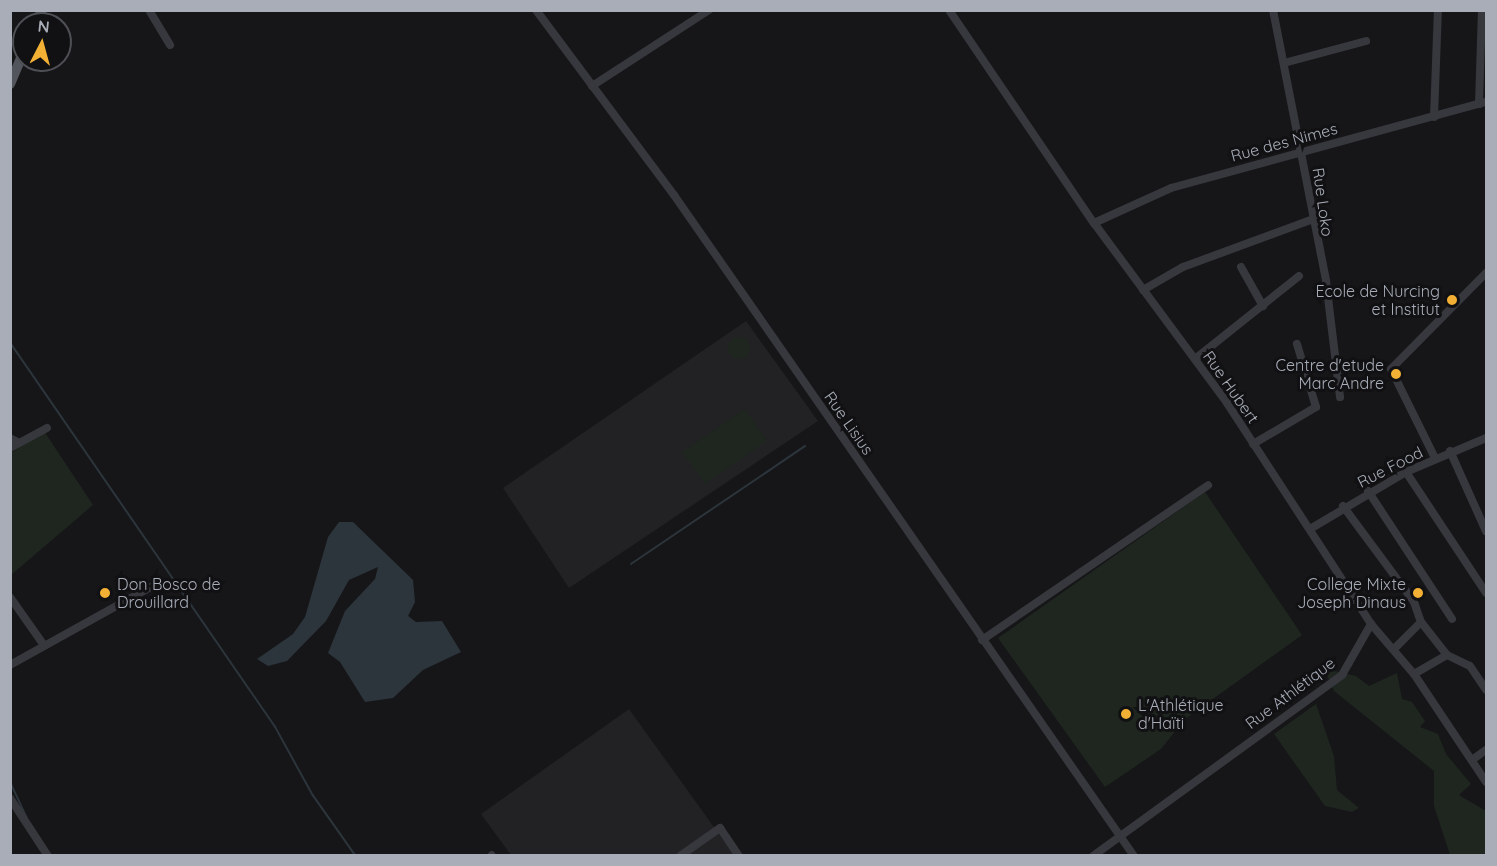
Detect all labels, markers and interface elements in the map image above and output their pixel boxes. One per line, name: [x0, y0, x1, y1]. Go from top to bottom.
north arrow: [12, 12, 72, 72]
text: N: [37, 16, 51, 37]
street label: Rue des Nimes: [1228, 119, 1340, 165]
street label: Rue Loko: [1309, 166, 1337, 238]
place label: Ecole de Nurcing et Institut: [1316, 281, 1440, 319]
marker: Ecole de Nurcing et Institut: [1445, 293, 1459, 307]
street label: Rue Hubert: [1199, 347, 1263, 427]
place label: Centre d'etude Marc Andre: [1276, 355, 1384, 393]
marker: Centre d'etude Marc Andre: [1389, 367, 1403, 381]
street label: Rue Lisius: [820, 388, 878, 458]
street label: Rue Food: [1354, 442, 1426, 492]
place label: Don Bosco de Drouillard: [117, 574, 221, 612]
place label: College Mixte Joseph Dinaus: [1297, 574, 1406, 612]
marker: Don Bosco de Drouillard: [98, 586, 112, 600]
marker: College Mixte Joseph Dinaus: [1411, 586, 1425, 600]
street label: Rue Athlétique: [1241, 653, 1339, 733]
place label: L'Athlétique d'Haïti: [1138, 695, 1224, 733]
marker: L'Athlétique d'Haïti: [1119, 707, 1133, 721]

